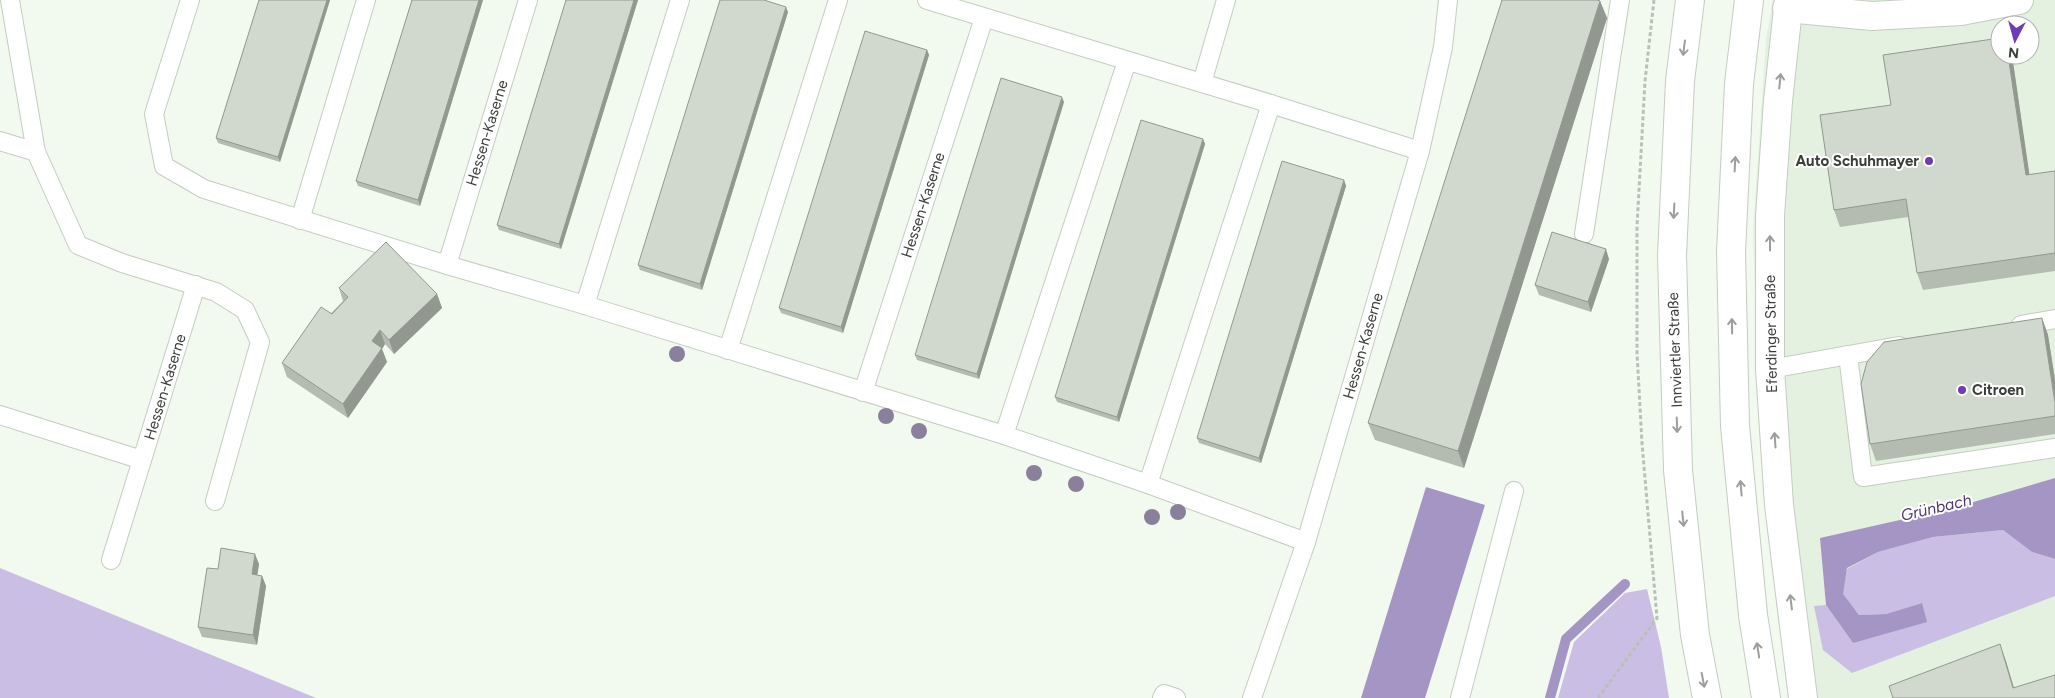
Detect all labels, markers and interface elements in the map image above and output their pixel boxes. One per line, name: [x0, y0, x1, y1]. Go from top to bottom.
north arrow: [1990, 15, 2040, 65]
one-way arrow: [1679, 40, 1689, 56]
text: N: [2007, 43, 2020, 61]
one-way arrow: [1775, 73, 1785, 89]
street label: Hessen-Kaserne: [462, 78, 512, 188]
street label: Hessen-Kaserne: [897, 150, 949, 260]
place label: Auto Schuhmayer: [1795, 152, 1919, 170]
marker: Auto Schuhmayer: [1923, 155, 1935, 167]
one-way arrow: [1731, 156, 1740, 172]
one-way arrow: [1669, 202, 1678, 218]
one-way arrow: [1765, 235, 1775, 252]
street label: Eferdinger Straße: [1761, 275, 1781, 393]
street label: Hessen-Kaserne: [1339, 291, 1387, 401]
street label: Innviertler Straße: [1664, 292, 1686, 408]
one-way arrow: [1728, 318, 1737, 334]
street label: Hessen-Kaserne: [140, 332, 190, 442]
place label: Citroen: [1972, 381, 2024, 399]
marker: Citroen: [1956, 384, 1968, 396]
one-way arrow: [1672, 417, 1682, 433]
one-way arrow: [1770, 433, 1779, 449]
one-way arrow: [1736, 481, 1745, 497]
water label: Grünbach: [1899, 490, 1973, 525]
one-way arrow: [1678, 511, 1688, 527]
one-way arrow: [1786, 594, 1796, 610]
one-way arrow: [1753, 642, 1763, 658]
one-way arrow: [1699, 672, 1709, 688]

